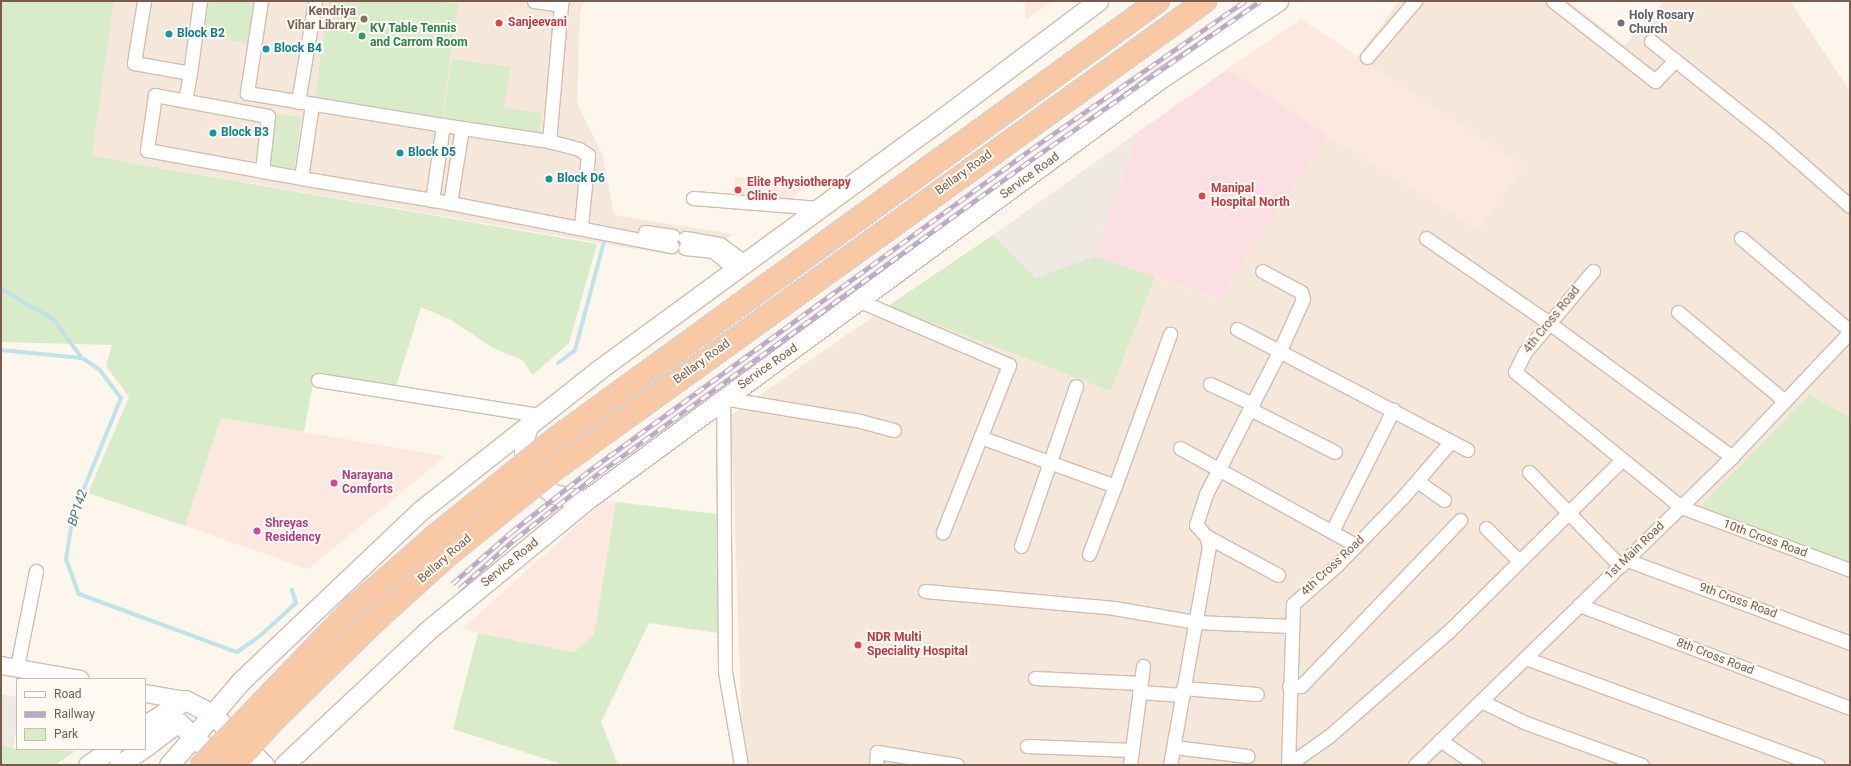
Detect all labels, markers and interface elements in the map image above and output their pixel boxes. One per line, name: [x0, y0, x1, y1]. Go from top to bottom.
place label: Kendriya Vihar Library: [287, 5, 356, 33]
place label: Holy Rosary Church: [1629, 9, 1694, 37]
marker: Kendriya Vihar Library: [359, 14, 369, 24]
place label: Sanjeevani: [508, 16, 567, 30]
marker: Sanjeevani: [493, 17, 505, 29]
marker: Holy Rosary Church: [1616, 18, 1626, 28]
place label: KV Table Tennis and Carrom Room: [370, 22, 468, 50]
place label: Block B2: [177, 27, 225, 41]
marker: Block B2: [164, 29, 174, 39]
marker: KV Table Tennis and Carrom Room: [357, 31, 367, 41]
place label: Block B4: [274, 42, 322, 56]
marker: Block B4: [261, 44, 271, 54]
place label: Block B3: [221, 126, 269, 140]
marker: Block B3: [208, 128, 218, 138]
place label: Block D5: [408, 146, 456, 160]
marker: Block D5: [395, 148, 405, 158]
street label: Bellary Road: [933, 148, 995, 198]
street label: Service Road: [998, 150, 1062, 202]
place label: Block D6: [557, 172, 605, 186]
marker: Block D6: [544, 174, 554, 184]
place label: Elite Physiotherapy Clinic: [747, 176, 851, 204]
place label: Manipal Hospital North: [1211, 182, 1290, 210]
marker: Elite Physiotherapy Clinic: [732, 184, 744, 196]
marker: Manipal Hospital North: [1196, 190, 1208, 202]
street label: 4th Cross Road: [1521, 284, 1583, 356]
street label: Bellary Road: [671, 337, 733, 387]
street label: Service Road: [735, 341, 801, 393]
place label: Narayana Comforts: [342, 469, 393, 497]
marker: Narayana Comforts: [329, 478, 339, 488]
water label: BP142: [65, 488, 91, 528]
place label: Shreyas Residency: [265, 517, 321, 545]
street label: 10th Cross Road: [1721, 517, 1809, 561]
street label: 1st Main Road: [1602, 519, 1668, 583]
marker: Shreyas Residency: [252, 526, 262, 536]
street label: Bellary Road: [415, 532, 475, 586]
street label: 4th Cross Road: [1298, 533, 1368, 599]
street label: Service Road: [478, 536, 542, 590]
street label: 9th Cross Road: [1697, 580, 1779, 622]
place label: NDR Multi Speciality Hospital: [867, 631, 968, 659]
street label: 8th Cross Road: [1674, 636, 1756, 678]
marker: NDR Multi Speciality Hospital: [852, 639, 864, 651]
legend: [16, 678, 146, 750]
text: Road: [54, 687, 82, 701]
text: Railway: [54, 707, 95, 721]
text: Park: [54, 727, 78, 741]

